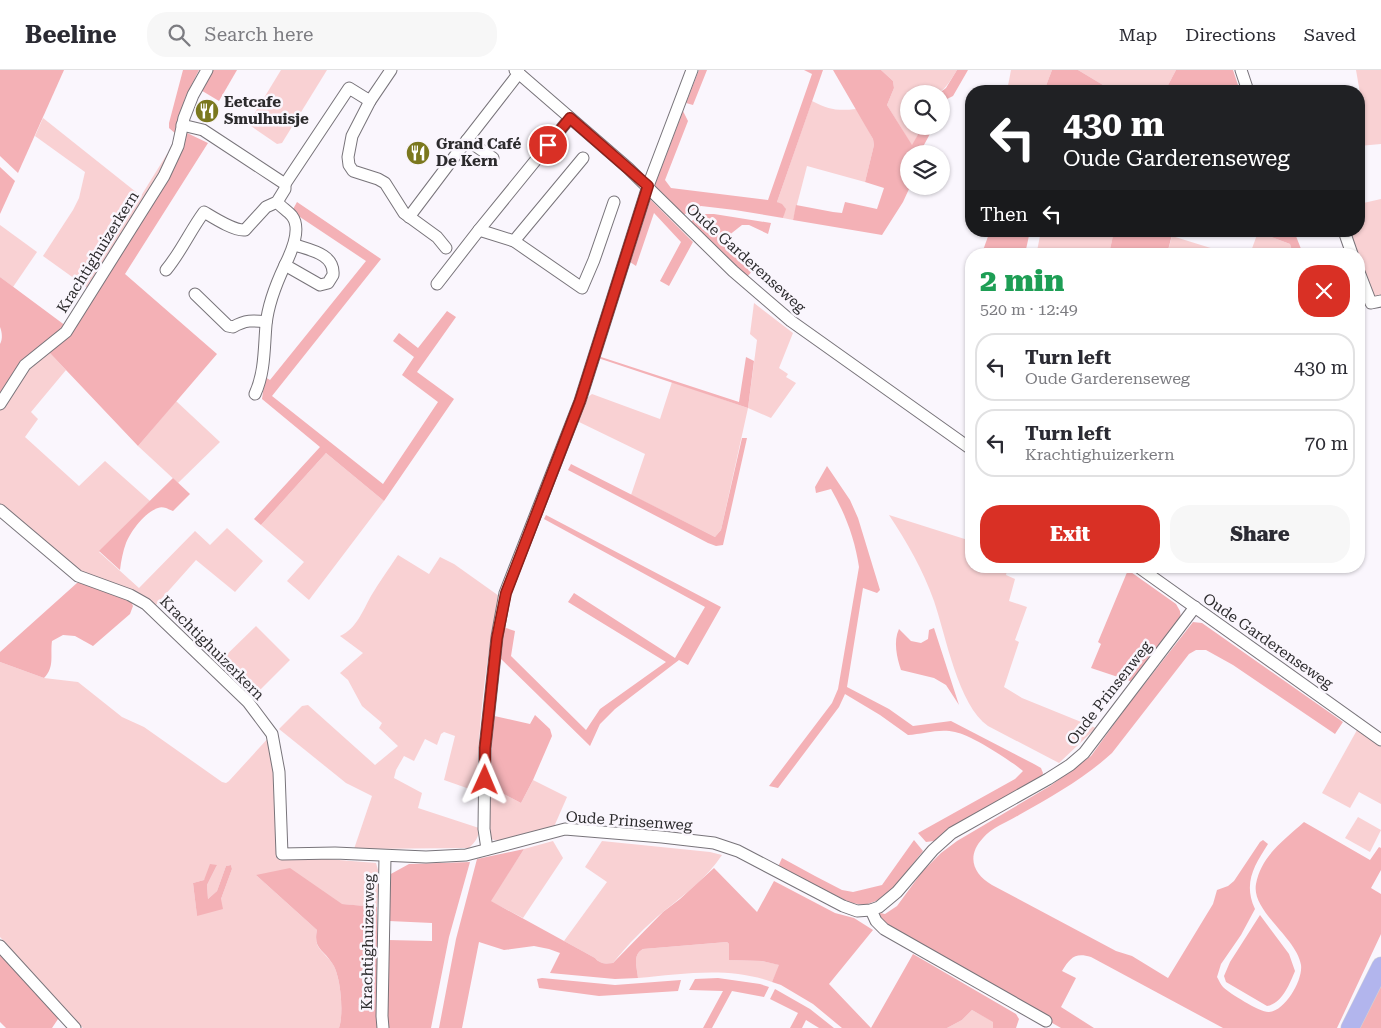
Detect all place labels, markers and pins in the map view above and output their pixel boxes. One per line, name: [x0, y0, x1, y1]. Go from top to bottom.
place label: Eetcafe Smulhuisje: [224, 93, 309, 128]
restaurant icon: Eetcafe Smulhuisje: [194, 98, 220, 124]
pin: [527, 124, 569, 166]
place label: Grand Café De Kern: [436, 135, 522, 170]
restaurant icon: Grand Café De Kern: [405, 140, 431, 166]

